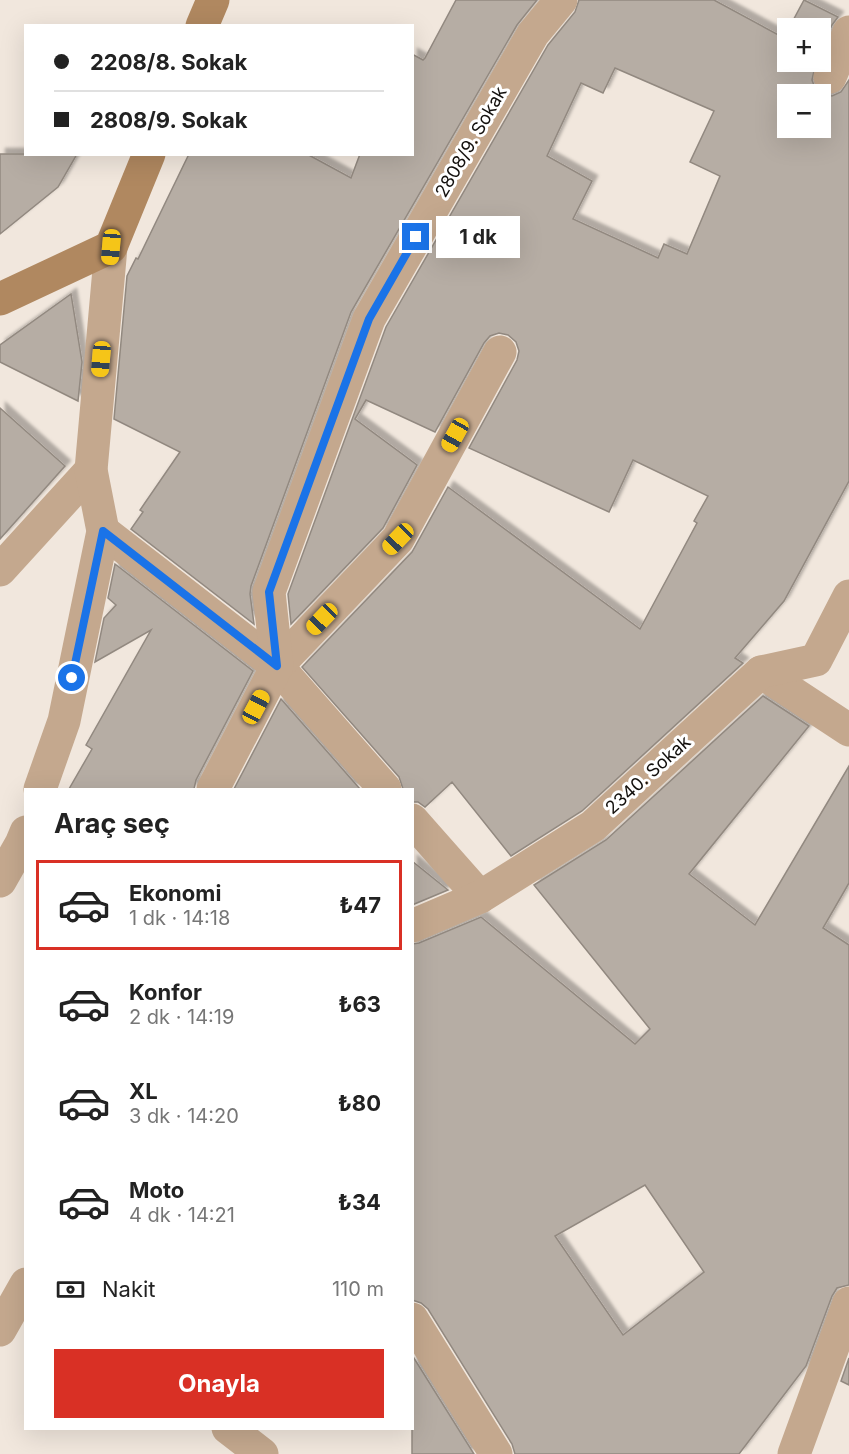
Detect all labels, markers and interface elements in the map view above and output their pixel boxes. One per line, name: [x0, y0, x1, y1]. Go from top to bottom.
map controls: [777, 18, 831, 138]
button: +: [777, 18, 831, 72]
text: 2208/8. Sokak: [90, 49, 247, 75]
street label: 2808/9. Sokak: [430, 83, 511, 201]
button: −: [777, 84, 831, 138]
text: 2808/9. Sokak: [90, 107, 248, 133]
callout: 1 dk: [437, 216, 521, 258]
route end: [402, 223, 429, 250]
text: 1 dk: [459, 225, 497, 249]
car: [100, 228, 122, 266]
car: [90, 340, 112, 378]
car: [438, 415, 472, 455]
car: [379, 520, 417, 558]
car: [303, 600, 341, 638]
route start: [58, 664, 85, 691]
car: [240, 687, 272, 727]
street label: 2340. Sokak: [601, 731, 695, 818]
text: Araç seç: [54, 807, 170, 840]
icon: car: [57, 878, 111, 932]
text: Ekonomi: [129, 880, 221, 906]
text: ₺47: [339, 892, 381, 918]
text: 1 dk · 14:18: [129, 906, 230, 930]
icon: car: [57, 977, 111, 1031]
text: Konfor: [129, 979, 202, 1005]
text: ₺63: [338, 991, 381, 1017]
text: 2 dk · 14:19: [129, 1005, 234, 1029]
icon: car: [57, 1076, 111, 1130]
text: XL: [129, 1078, 158, 1104]
text: ₺80: [338, 1090, 381, 1116]
text: 3 dk · 14:20: [129, 1104, 239, 1128]
icon: car: [57, 1175, 111, 1229]
text: Moto: [129, 1177, 184, 1203]
text: ₺34: [338, 1189, 381, 1215]
text: 4 dk · 14:21: [129, 1203, 235, 1227]
icon: cash: [54, 1273, 87, 1306]
text: Nakit: [102, 1276, 156, 1302]
text: 110 m: [332, 1277, 384, 1301]
button: Onayla: [54, 1349, 384, 1418]

